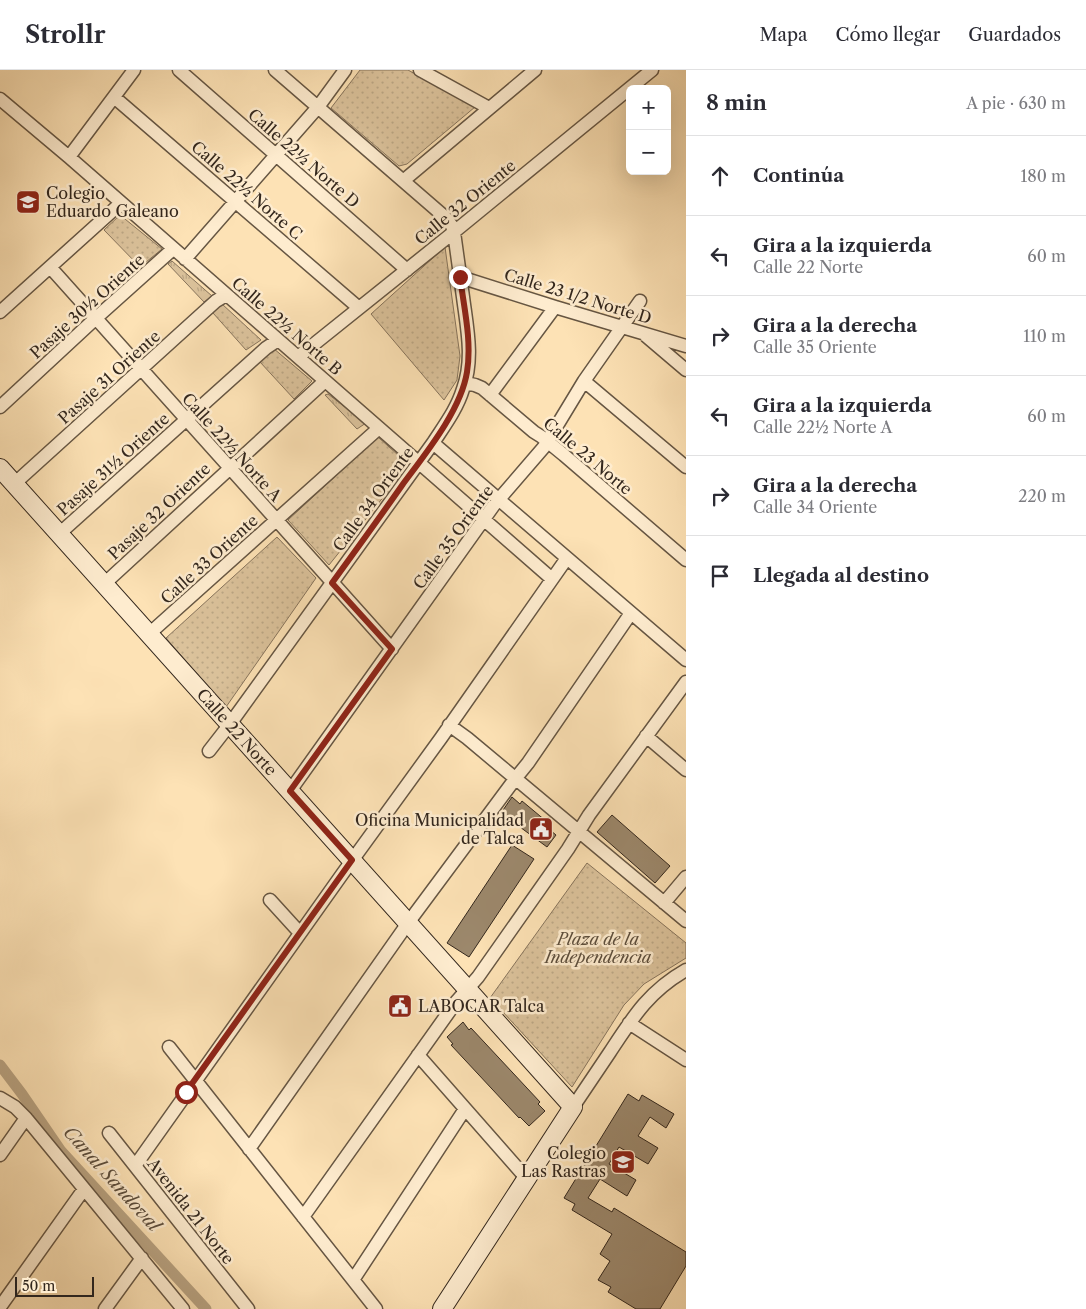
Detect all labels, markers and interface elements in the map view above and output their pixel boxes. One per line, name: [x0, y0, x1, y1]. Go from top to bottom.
text: Strollr: [25, 20, 105, 49]
text: Mapa: [759, 24, 808, 46]
text: Cómo llegar: [836, 24, 940, 46]
text: Guardados: [968, 24, 1061, 46]
map controls: [626, 85, 671, 175]
button: +: [626, 85, 671, 130]
text: 8 min: [706, 90, 767, 115]
text: A pie · 630 m: [966, 93, 1066, 113]
street label: Calle 22½ Norte D: [244, 104, 364, 212]
button: −: [626, 130, 671, 175]
street label: Calle 22½ Norte C: [187, 136, 307, 244]
street label: Calle 32 Oriente: [410, 155, 520, 249]
icon: ahead: [706, 162, 734, 190]
text: Continúa: [753, 164, 844, 187]
text: 180 m: [1020, 166, 1066, 186]
place label: Colegio Eduardo Galeano: [46, 183, 179, 221]
school or university icon: Colegio Eduardo Galeano: [15, 189, 41, 215]
text: Gira a la izquierda: [753, 234, 932, 257]
icon: left: [706, 242, 734, 270]
text: 60 m: [1027, 246, 1066, 266]
street label: Pasaje 30½ Oriente: [26, 249, 148, 363]
text: Calle 22 Norte: [753, 257, 863, 277]
street label: Calle 23 1/2 Norte D: [502, 264, 654, 328]
route end: [449, 266, 472, 289]
street label: Calle 22½ Norte B: [228, 273, 346, 379]
text: Gira a la derecha: [753, 314, 917, 337]
icon: right: [706, 322, 734, 350]
street label: Pasaje 31 Oriente: [54, 326, 164, 428]
text: 110 m: [1023, 326, 1066, 346]
text: Calle 35 Oriente: [753, 337, 877, 357]
street label: Calle 22½ Norte A: [178, 389, 287, 506]
text: Gira a la izquierda: [753, 394, 932, 417]
icon: left: [706, 402, 734, 430]
text: 60 m: [1027, 406, 1066, 426]
street label: Pasaje 31½ Oriente: [53, 408, 173, 520]
street label: Calle 23 Norte: [540, 413, 636, 499]
text: Calle 22½ Norte A: [753, 417, 892, 437]
street label: Calle 34 Oriente: [328, 443, 418, 555]
street label: Pasaje 32 Oriente: [104, 458, 214, 564]
text: Gira a la derecha: [753, 474, 917, 497]
street label: Calle 35 Oriente: [409, 481, 497, 593]
icon: right: [706, 482, 734, 510]
text: 220 m: [1018, 486, 1066, 506]
text: Calle 34 Oriente: [753, 497, 877, 517]
street label: Calle 33 Oriente: [156, 510, 262, 608]
icon: arrive: [706, 562, 734, 590]
text: Llegada al destino: [753, 564, 929, 587]
street label: Calle 22 Norte: [193, 684, 281, 780]
place label: Oficina Municipalidad de Talca: [355, 810, 525, 848]
public building icon: Oficina Municipalidad de Talca: [528, 816, 554, 842]
park label: Plaza de la Independencia: [543, 929, 652, 967]
public building icon: LABOCAR Talca: [387, 993, 413, 1019]
place label: LABOCAR Talca: [418, 996, 545, 1016]
route start: [175, 1081, 198, 1104]
water label: Canal Sandoval: [59, 1122, 167, 1238]
place label: Colegio Las Rastras: [521, 1143, 606, 1181]
school or university icon: Colegio Las Rastras: [610, 1149, 636, 1175]
street label: Avenida 21 Norte: [143, 1153, 239, 1268]
scale bar: [15, 1274, 94, 1297]
text: 50 m: [22, 1277, 55, 1295]

